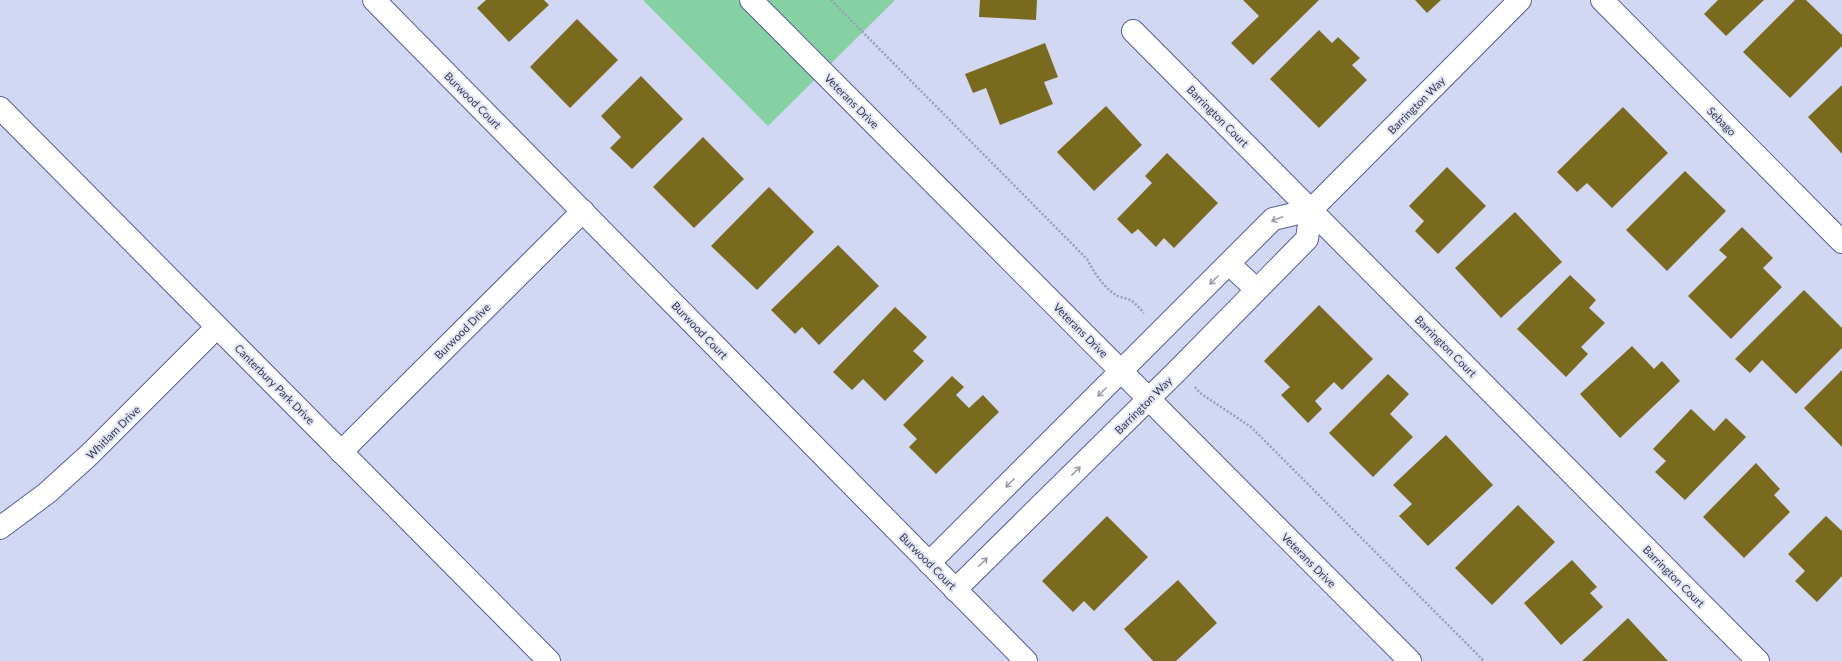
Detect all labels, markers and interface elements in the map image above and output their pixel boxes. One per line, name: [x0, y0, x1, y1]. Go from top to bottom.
street label: Burwood Court: [442, 69, 504, 131]
street label: Veterans Drive: [822, 71, 882, 131]
street label: Barrington Way: [1385, 73, 1448, 136]
street label: Barrington Court: [1185, 83, 1252, 150]
street label: Sebago: [1705, 104, 1739, 138]
one-way arrow: [1272, 216, 1284, 224]
one-way arrow: [1209, 275, 1219, 285]
street label: Burwood Court: [669, 299, 731, 361]
street label: Burwood Drive: [431, 300, 493, 362]
street label: Veterans Drive: [1051, 300, 1111, 360]
street label: Barrington Court: [1413, 313, 1480, 380]
street label: Canterbury Park Drive: [232, 341, 318, 427]
street label: Barrington Way: [1112, 373, 1175, 436]
one-way arrow: [1097, 387, 1107, 397]
street label: Whitlam Drive: [84, 402, 143, 461]
one-way arrow: [1071, 466, 1081, 476]
one-way arrow: [1005, 478, 1015, 488]
street label: Burwood Court: [897, 530, 959, 592]
street label: Veterans Drive: [1279, 530, 1339, 590]
street label: Barrington Court: [1641, 543, 1708, 610]
one-way arrow: [978, 557, 988, 567]

